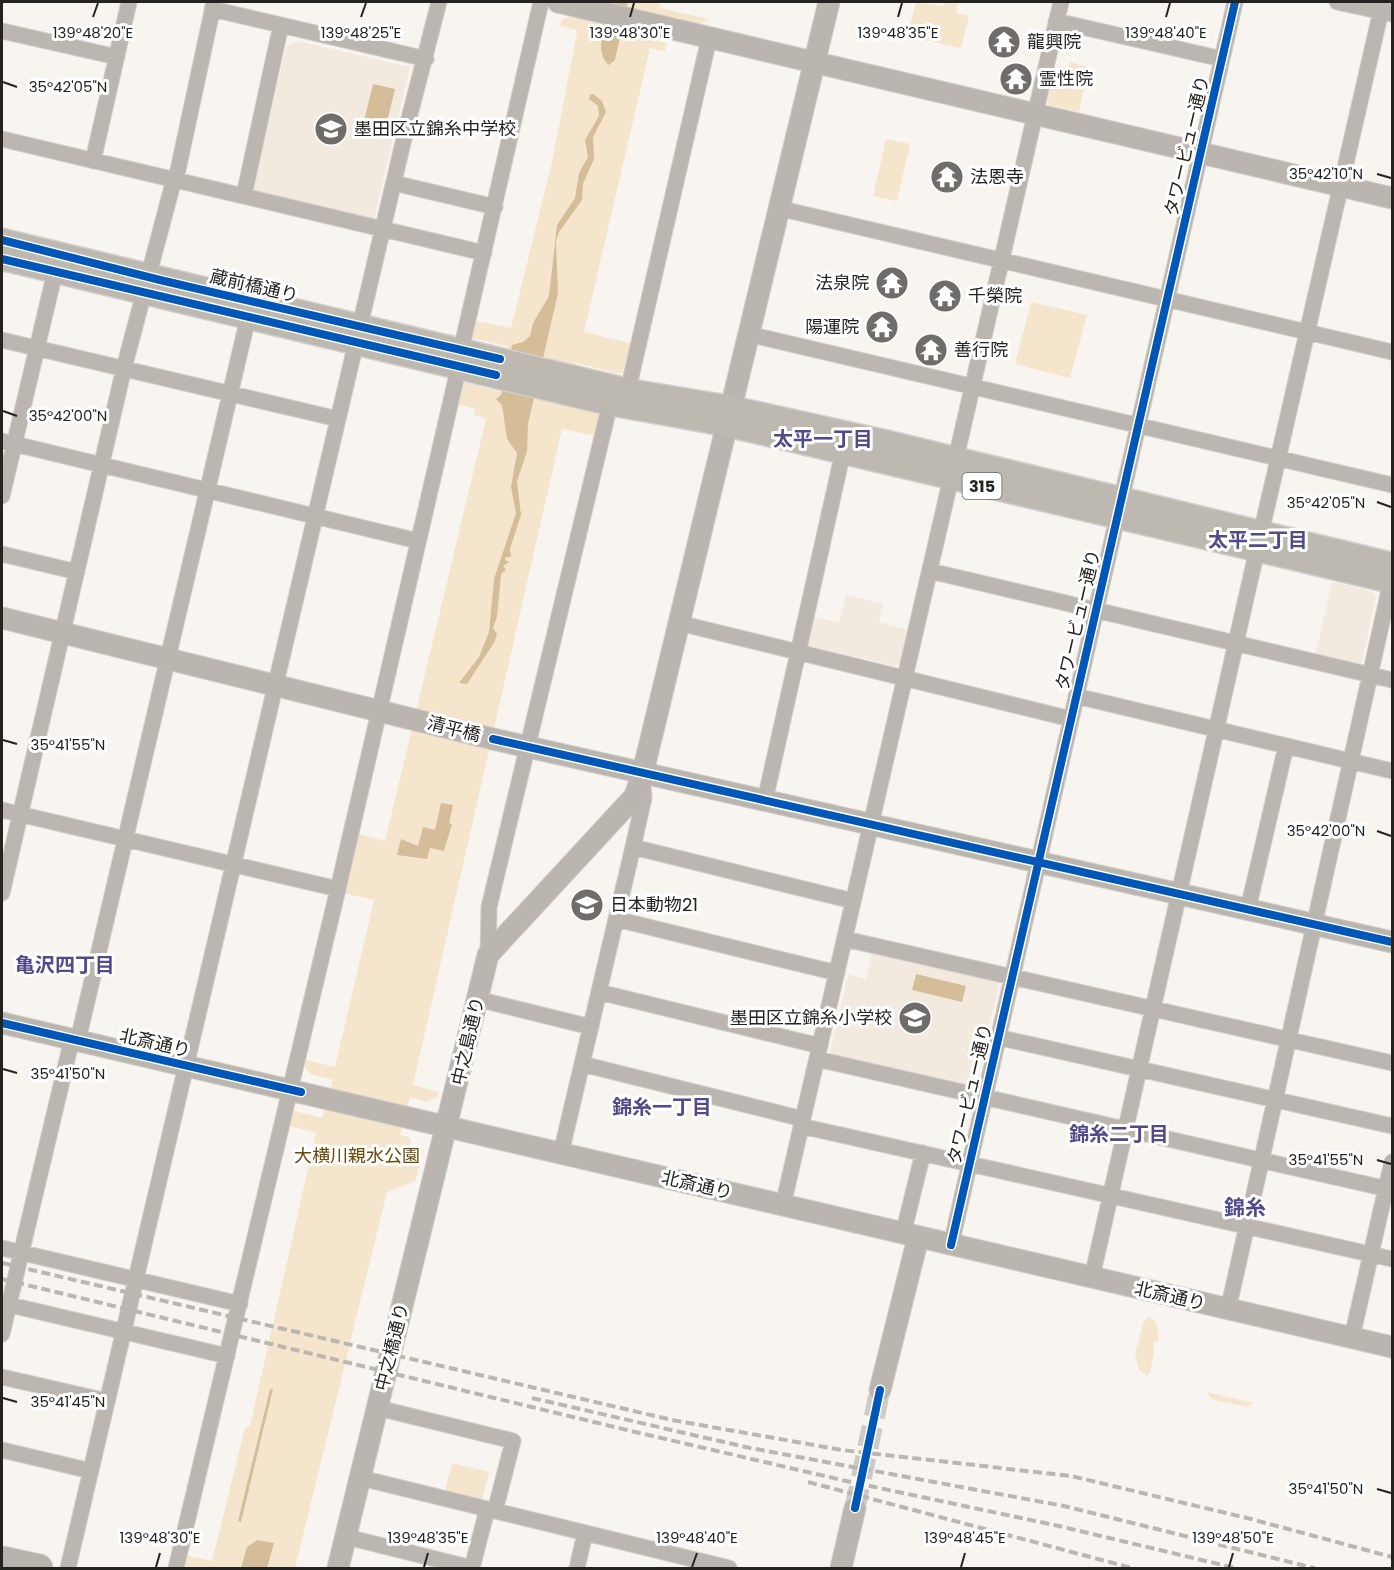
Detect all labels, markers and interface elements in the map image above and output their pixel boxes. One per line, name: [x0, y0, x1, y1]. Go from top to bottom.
text: 139°48'20"E: [53, 22, 133, 43]
text: 139°48'25"E: [321, 22, 401, 43]
text: 139°48'30"E: [590, 22, 670, 43]
text: 139°48'35"E: [858, 22, 938, 43]
text: 139°48'40"E: [1125, 22, 1207, 43]
temple icon: 龍興院: [986, 24, 1022, 60]
place label: 龍興院: [1027, 29, 1081, 54]
temple icon: 霊性院: [998, 61, 1034, 97]
place label: 霊性院: [1039, 66, 1093, 91]
street label: タワービュー通り: [1158, 73, 1215, 219]
text: 35°42'05"N: [29, 76, 107, 97]
school or university icon: 墨田区立錦糸中学校: [313, 111, 349, 147]
place label: 墨田区立錦糸中学校: [354, 116, 516, 141]
temple icon: 法恩寺: [929, 159, 965, 195]
text: 35°42'10"N: [1289, 163, 1363, 184]
place label: 法恩寺: [970, 164, 1024, 189]
street label: 蔵前橋通り: [207, 263, 301, 308]
temple icon: 法泉院: [874, 265, 910, 301]
place label: 法泉院: [815, 270, 869, 295]
temple icon: 千榮院: [927, 278, 963, 314]
place label: 千榮院: [968, 283, 1022, 308]
temple icon: 陽運院: [864, 309, 900, 345]
place label: 陽運院: [805, 314, 859, 339]
temple icon: 善行院: [913, 332, 949, 368]
place label: 善行院: [954, 337, 1008, 362]
text: 35°42'00"N: [29, 405, 107, 426]
district label: 太平一丁目: [773, 425, 873, 453]
road number: 315: [962, 473, 1002, 499]
text: 35°42'05"N: [1287, 492, 1365, 513]
district label: 太平二丁目: [1208, 526, 1308, 554]
street label: タワービュー通り: [1049, 547, 1106, 693]
street label: 清平橋: [425, 710, 483, 747]
text: 35°41'55"N: [31, 734, 105, 755]
text: 35°42'00"N: [1287, 820, 1365, 841]
school or university icon: 日本動物21: [569, 887, 605, 923]
place label: 日本動物21: [610, 892, 698, 917]
district label: 亀沢四丁目: [15, 951, 115, 979]
street label: 中之島通り: [445, 994, 490, 1088]
school or university icon: 墨田区立錦糸小学校: [897, 1000, 933, 1036]
place label: 墨田区立錦糸小学校: [730, 1005, 892, 1030]
street label: タワービュー通り: [941, 1021, 998, 1167]
street label: 北斎通り: [117, 1022, 193, 1063]
text: 35°41'50"N: [31, 1063, 105, 1084]
district label: 錦糸一丁目: [612, 1093, 712, 1121]
district label: 錦糸二丁目: [1069, 1120, 1169, 1148]
park label: 大横川親水公園: [294, 1143, 420, 1168]
text: 35°41'55"N: [1289, 1149, 1363, 1170]
street label: 北斎通り: [659, 1164, 735, 1205]
district label: 錦糸: [1224, 1193, 1266, 1222]
street label: 北斎通り: [1132, 1275, 1208, 1316]
street label: 中之橋通り: [368, 1300, 415, 1394]
text: 35°41'45"N: [31, 1391, 105, 1412]
text: 35°41'50"N: [1289, 1478, 1363, 1499]
text: 139°48'30"E: [120, 1527, 200, 1548]
text: 139°48'35"E: [388, 1527, 468, 1548]
text: 139°48'40"E: [656, 1527, 738, 1548]
text: 139°48'45"E: [924, 1527, 1006, 1548]
text: 139°48'50"E: [1192, 1527, 1274, 1548]

